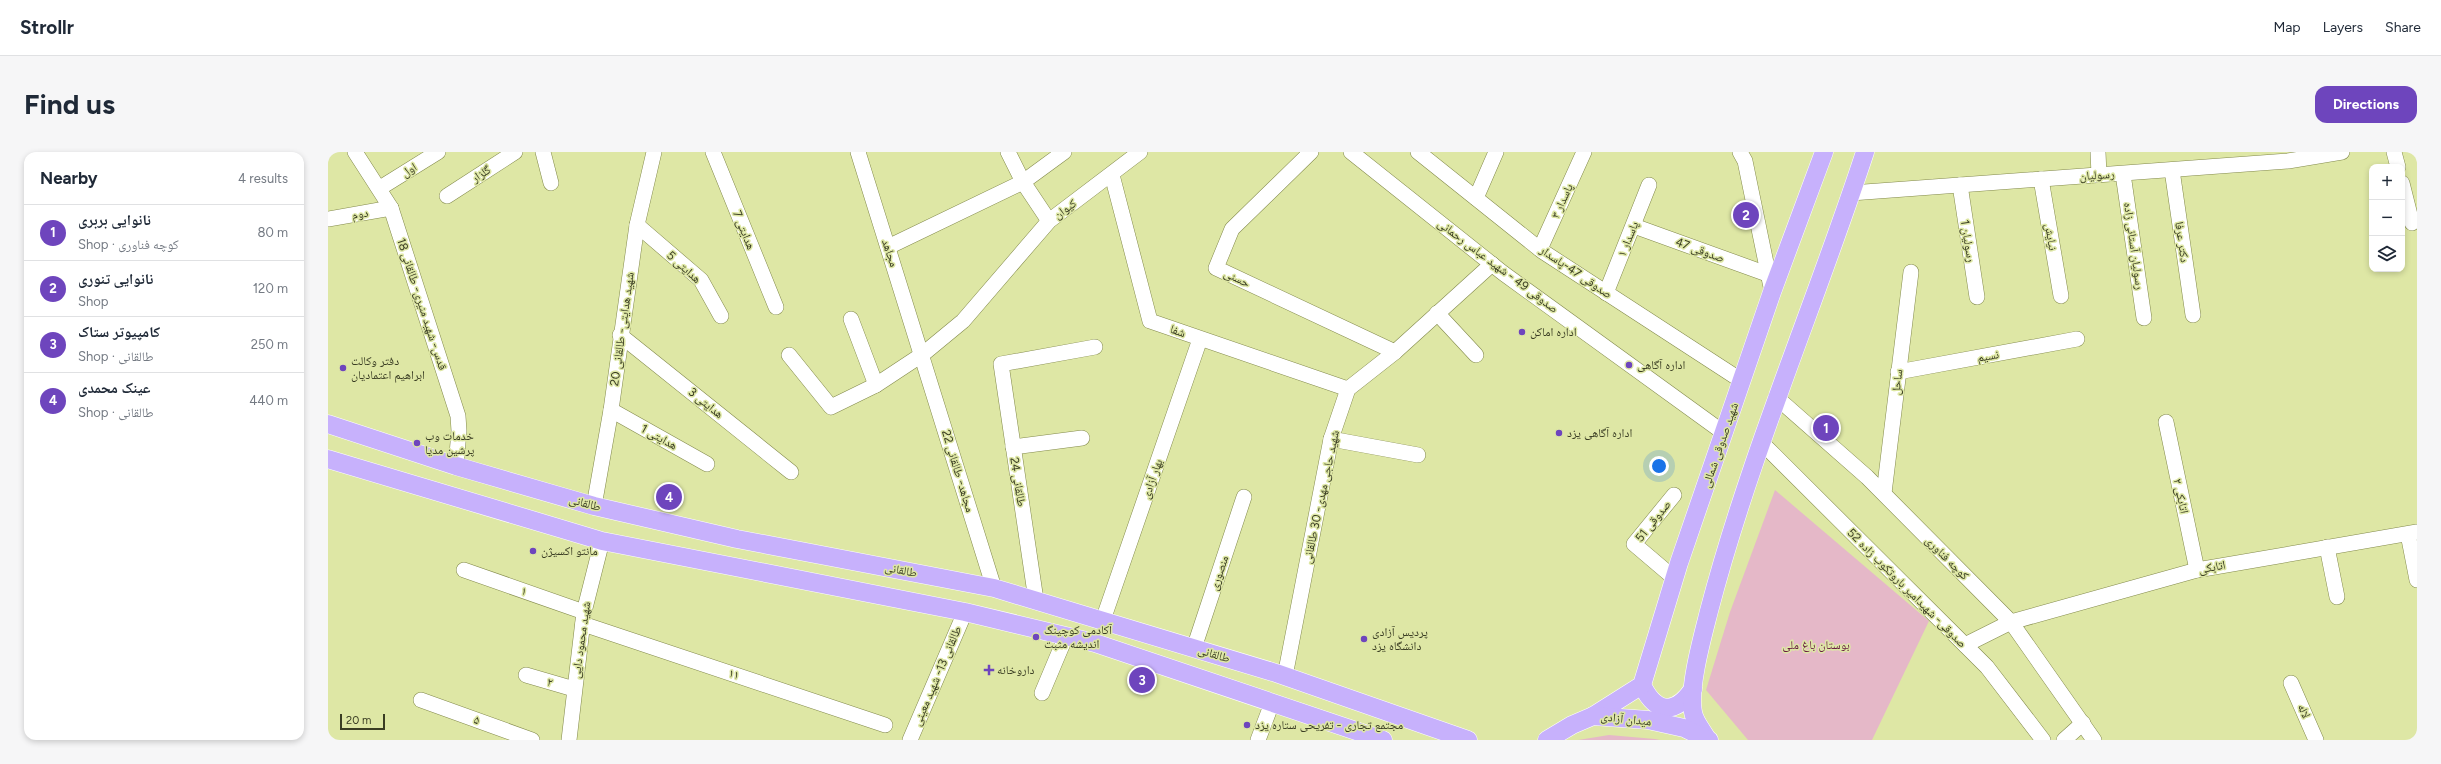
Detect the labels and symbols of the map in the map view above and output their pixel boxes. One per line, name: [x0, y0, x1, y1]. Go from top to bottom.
street label: اول: [399, 160, 419, 180]
street label: گلزار: [468, 163, 493, 186]
street label: رسولیان: [2079, 167, 2115, 183]
street label: پاسدار ۳: [1548, 181, 1576, 221]
street label: کیوان: [1051, 196, 1079, 222]
pin: 2: [1733, 200, 1759, 230]
street label: رسولیان آستانی زاده: [2121, 201, 2147, 291]
street label: دوم: [351, 206, 370, 223]
street label: هدایتی 7: [730, 208, 758, 252]
street label: صدوقی 49 - شهید عباس رحمانی: [1435, 216, 1561, 316]
street label: پاسدار ۱: [1615, 219, 1642, 259]
street label: رسولیان 1: [1958, 219, 1978, 264]
street label: دکتر عرفا: [2172, 221, 2192, 263]
street label: نیایش: [2042, 223, 2060, 251]
street label: صدوقی 47: [1674, 235, 1726, 265]
street label: قدس- شهید منیری- طالقانی 18: [394, 236, 450, 372]
street label: مجاهد: [879, 237, 901, 269]
street label: صدوقی 47-پاسدار: [1536, 242, 1615, 301]
street label: هدایتی 5: [664, 248, 704, 286]
street label: حسنی: [1222, 266, 1253, 290]
street label: شهید هدایتی- طالقانی 20: [607, 271, 637, 387]
street label: شفا: [1168, 322, 1188, 340]
place label: اداره اماکن: [1530, 325, 1577, 339]
marker: اداره اماکن: [1517, 327, 1527, 337]
street label: نسیم: [1976, 347, 2000, 366]
place label: دفتر وکالت ابراهیم اعتمادیان: [351, 354, 425, 383]
place label: اداره آگاهی: [1637, 358, 1686, 372]
marker: اداره آگاهی: [1624, 360, 1634, 370]
marker: دفتر وکالت ابراهیم اعتمادیان: [338, 363, 348, 373]
street label: ساحل: [1888, 368, 1906, 396]
street label: هدایتی 3: [686, 385, 726, 421]
street label: شهید صدوقی شمالی: [1699, 401, 1741, 489]
pin: 1: [1813, 413, 1839, 443]
street label: هدایتی 1: [638, 421, 680, 453]
place label: اداره آگاهی یزد: [1567, 426, 1632, 440]
street label: مجاهد- طالقانی 22: [939, 428, 977, 514]
marker: اداره آگاهی یزد: [1554, 428, 1564, 438]
place label: خدمات وب پرشین مدیا: [425, 429, 475, 457]
street label: شهید حاجی مهدی- 30 طالقانی: [1300, 429, 1342, 565]
marker: خدمات وب پرشین مدیا: [412, 438, 422, 448]
street label: طالقانی 24: [1007, 456, 1029, 508]
your location: [1649, 456, 1669, 476]
street label: بهار آزادی: [1139, 457, 1166, 501]
street label: اتابکی ۲: [2170, 477, 2192, 515]
pin: 4: [656, 482, 682, 512]
street label: طالقانی: [567, 492, 603, 514]
street label: صدوقی 51: [1632, 497, 1674, 545]
street label: 52 صدوقی- شهیدامیر باروتکوب زاده: [1844, 525, 1970, 651]
street label: کوچه فناوری: [1922, 533, 1972, 583]
place label: مانتو اكسيژن: [541, 544, 598, 558]
marker: مانتو اكسيژن: [528, 546, 538, 556]
street label: منصوری: [1207, 554, 1231, 592]
street label: اتابکی: [2197, 558, 2227, 577]
street label: طالقانی: [884, 560, 918, 580]
street label: ۱: [519, 584, 529, 598]
street label: شهید محمود دایی: [569, 601, 594, 679]
place label: آکادمی کوچینگ اندیشه مثبت: [1044, 623, 1113, 651]
street label: طالقانی 13- شهید معینی: [910, 624, 965, 728]
place label: پردیس آزادی دانشگاه یزد: [1372, 625, 1428, 653]
marker: آکادمی کوچینگ اندیشه مثبت: [1031, 632, 1041, 642]
marker: پردیس آزادی دانشگاه یزد: [1359, 634, 1369, 644]
park label: بوستان باغ ملی: [1782, 638, 1850, 653]
street label: طالقانی: [1196, 643, 1232, 665]
place label: داروخانه: [997, 663, 1034, 677]
marker: داروخانه: [984, 665, 994, 675]
pin: 3: [1129, 665, 1155, 695]
street label: ۱۱: [727, 666, 741, 682]
street label: ۲: [546, 675, 554, 689]
street label: لاله: [2295, 702, 2313, 720]
street label: میدان آزادی: [1600, 709, 1652, 729]
scale bar: [340, 712, 385, 731]
street label: ۵: [472, 713, 482, 727]
place label: مجتمع تجاری - تفریحی ستاره یزد: [1255, 718, 1403, 732]
marker: مجتمع تجاری - تفریحی ستاره یزد: [1242, 720, 1252, 730]

